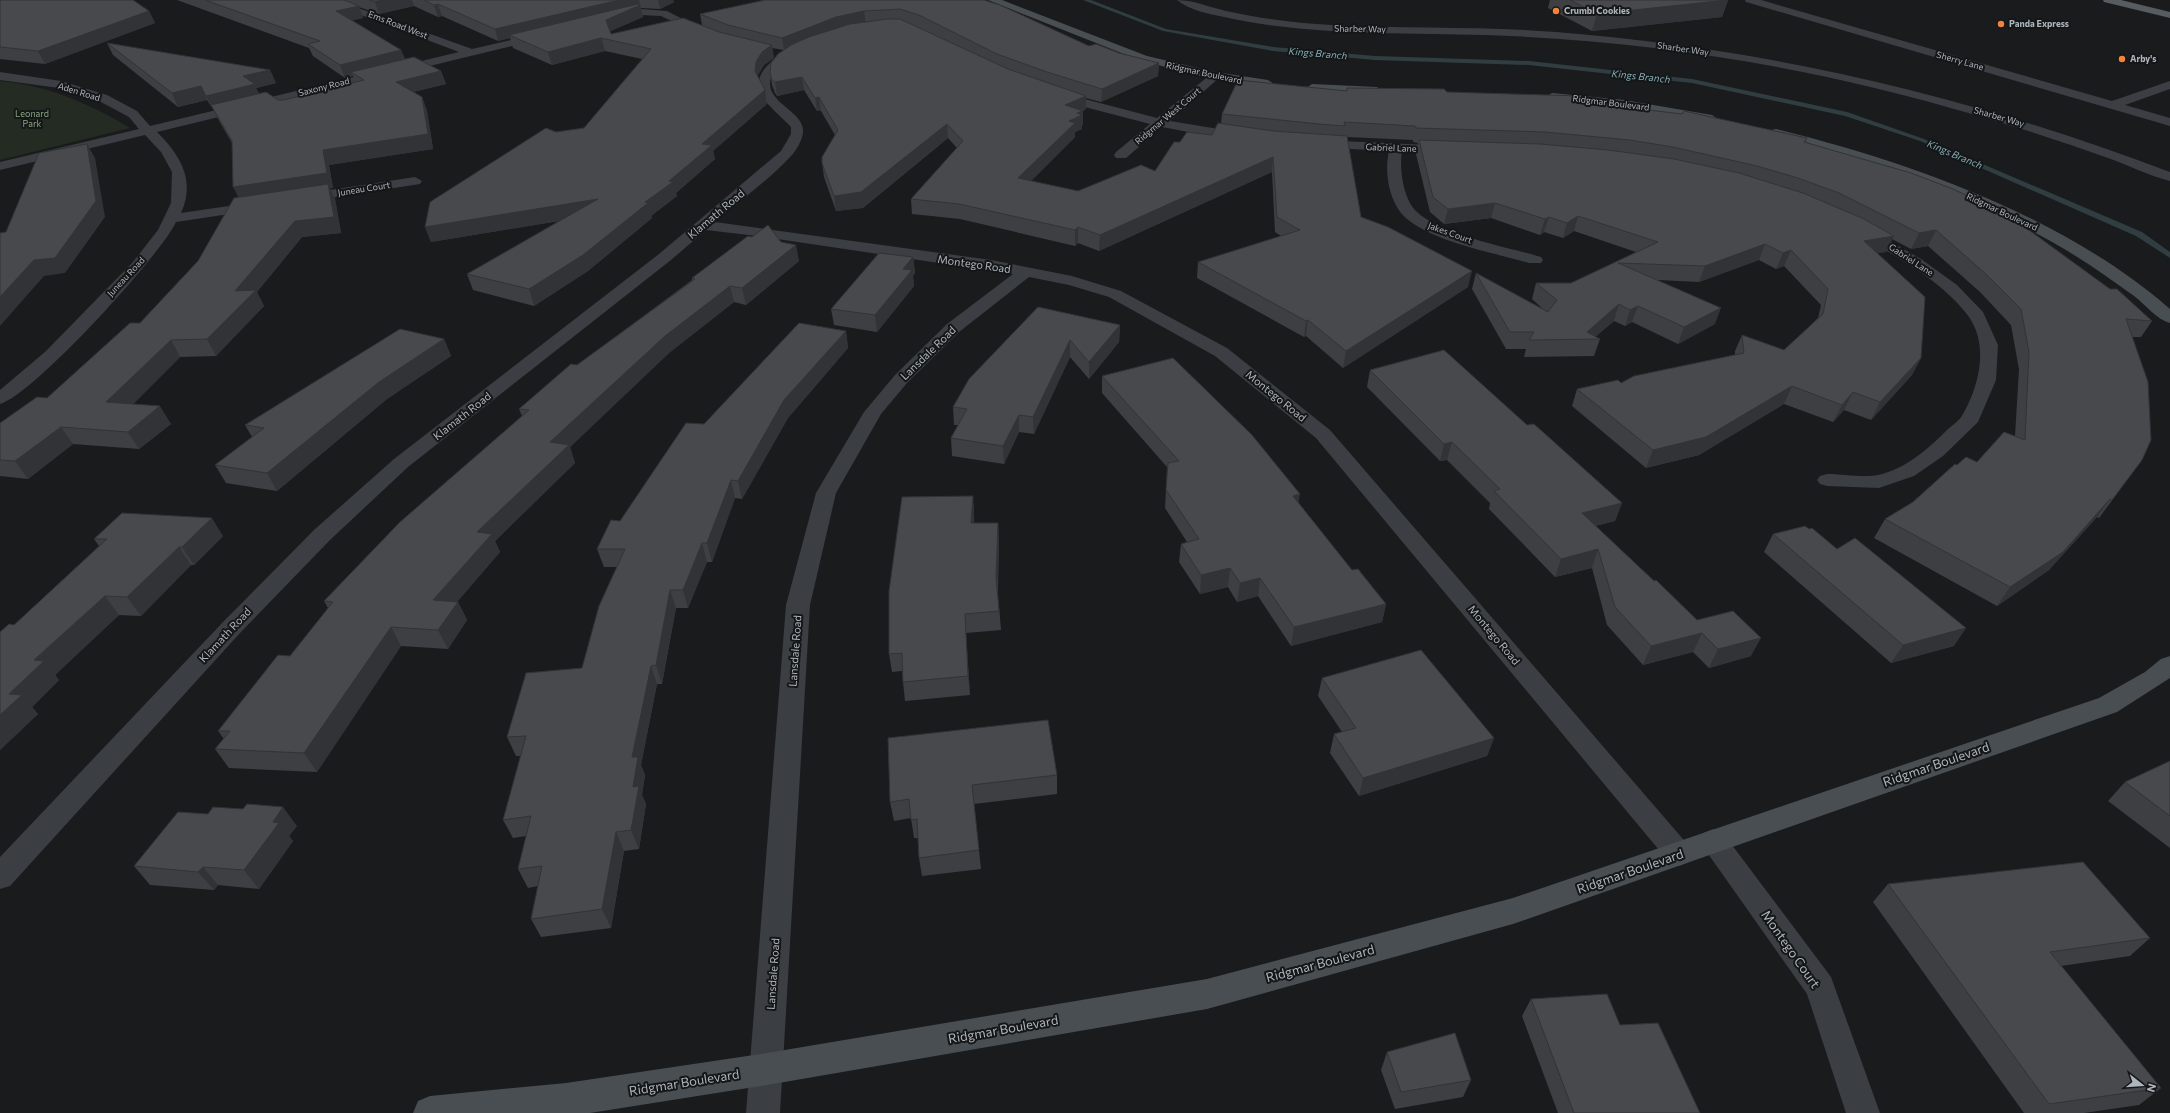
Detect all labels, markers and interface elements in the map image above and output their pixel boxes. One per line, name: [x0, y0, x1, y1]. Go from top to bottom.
place label: Crumbl Cookies: [1564, 5, 1630, 16]
marker: Crumbl Cookies: [1551, 6, 1561, 16]
street label: Ems Road West: [367, 8, 430, 41]
place label: Panda Express: [2009, 18, 2069, 29]
marker: Panda Express: [1996, 19, 2006, 29]
street label: Sharber Way: [1334, 23, 1386, 34]
street label: Sharber Way: [1657, 39, 1710, 58]
water label: Kings Branch: [1288, 44, 1348, 62]
street label: Sherry Lane: [1935, 49, 1985, 73]
place label: Arby's: [2130, 53, 2157, 64]
marker: Arby's: [2117, 54, 2127, 64]
street label: Ridgmar Boulevard: [1165, 59, 1243, 86]
water label: Kings Branch: [1611, 67, 1671, 85]
street label: Saxony Road: [297, 75, 351, 98]
street label: Aden Road: [57, 80, 102, 103]
street label: Ridgmar West Court: [1132, 85, 1203, 146]
street label: Ridgmar Boulevard: [1572, 92, 1650, 113]
street label: Sharber Way: [1973, 104, 2026, 129]
park label: Leonard Park: [15, 108, 49, 129]
water label: Kings Branch: [1926, 137, 1985, 171]
street label: Gabriel Lane: [1365, 141, 1417, 154]
street label: Juneau Court: [337, 179, 391, 198]
street label: Klamath Road: [685, 186, 747, 241]
street label: Ridgmar Boulevard: [1965, 190, 2040, 233]
street label: Jakes Court: [1426, 219, 1474, 246]
street label: Gabriel Lane: [1887, 241, 1936, 278]
street label: Montego Road: [937, 252, 1012, 275]
street label: Juneau Road: [105, 255, 147, 299]
street label: Lansdale Road: [897, 323, 958, 382]
street label: Montego Road: [1244, 367, 1309, 424]
street label: Klamath Road: [430, 389, 493, 442]
street label: Montego Road: [1466, 602, 1523, 667]
street label: Klamath Road: [196, 605, 253, 665]
street label: Lansdale Road: [786, 615, 803, 687]
street label: Ridgmar Boulevard: [1881, 738, 1991, 790]
street label: Ridgmar Boulevard: [1575, 845, 1685, 897]
street label: Montego Court: [1758, 907, 1824, 991]
street label: Lansdale Road: [764, 938, 781, 1010]
street label: Ridgmar Boulevard: [1264, 941, 1376, 985]
street label: Ridgmar Boulevard: [947, 1011, 1059, 1047]
street label: Ridgmar Boulevard: [628, 1065, 740, 1099]
north arrow: [2122, 1065, 2162, 1105]
text: N: [2145, 1082, 2159, 1094]

